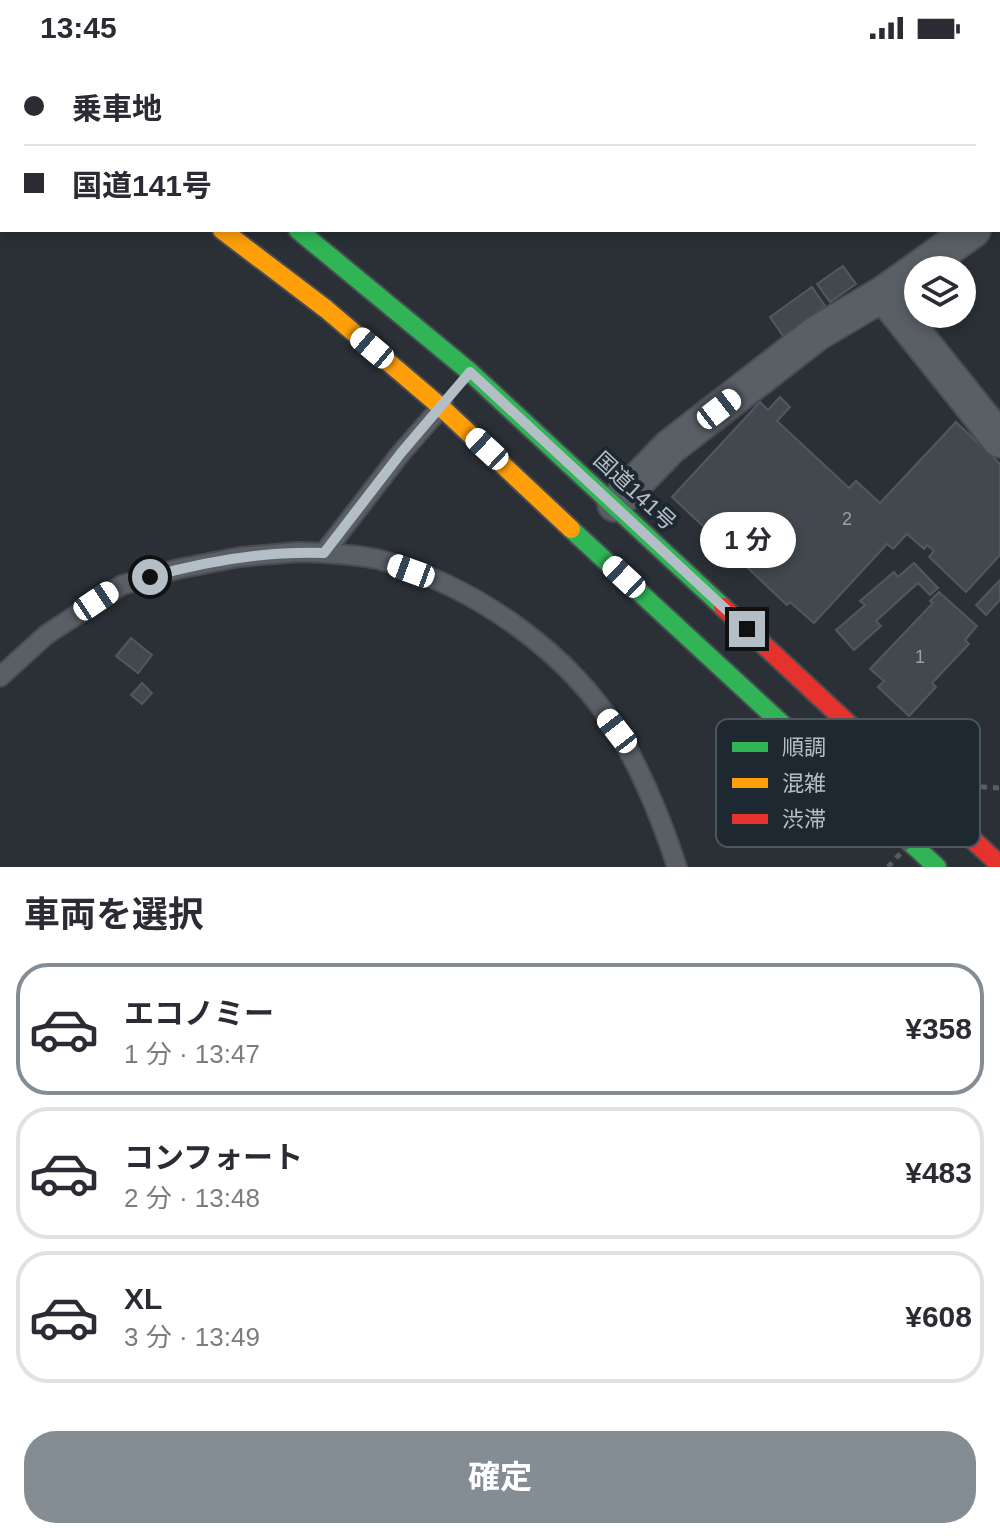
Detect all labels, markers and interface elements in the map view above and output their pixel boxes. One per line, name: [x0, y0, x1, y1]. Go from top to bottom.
text: 13:45: [40, 11, 117, 44]
text: 乗車地: [72, 92, 162, 125]
text: 国道141号: [72, 169, 212, 202]
map controls: [904, 256, 976, 328]
button: layers: [904, 256, 976, 328]
car: [346, 323, 398, 373]
car: [693, 385, 745, 433]
car: [461, 424, 513, 474]
street label: 国道141号: [589, 447, 681, 535]
house number: 2: [842, 509, 852, 529]
callout: 1 分: [699, 513, 795, 569]
text: 1 分: [724, 525, 772, 555]
car: [384, 552, 438, 590]
car: [598, 552, 650, 602]
route start: [132, 559, 168, 595]
car: [69, 578, 123, 624]
route end: [729, 611, 765, 647]
house number: 1: [915, 647, 925, 667]
car: [593, 705, 641, 757]
legend: [716, 719, 980, 847]
text: 順調: [782, 735, 826, 760]
text: 混雑: [782, 771, 826, 796]
text: 渋滞: [782, 807, 826, 832]
text: 車両を選択: [24, 894, 204, 935]
icon: car: [28, 993, 100, 1065]
text: エコノミー: [124, 997, 274, 1030]
text: ¥358: [905, 1012, 972, 1045]
text: 1 分 · 13:47: [124, 1039, 260, 1069]
icon: car: [28, 1137, 100, 1209]
text: コンフォート: [124, 1141, 303, 1174]
text: ¥483: [905, 1156, 972, 1189]
text: 2 分 · 13:48: [124, 1183, 260, 1213]
icon: car: [28, 1281, 100, 1353]
text: XL: [124, 1282, 162, 1315]
text: ¥608: [905, 1300, 972, 1333]
text: 3 分 · 13:49: [124, 1322, 260, 1352]
button: 確定: [24, 1431, 976, 1523]

